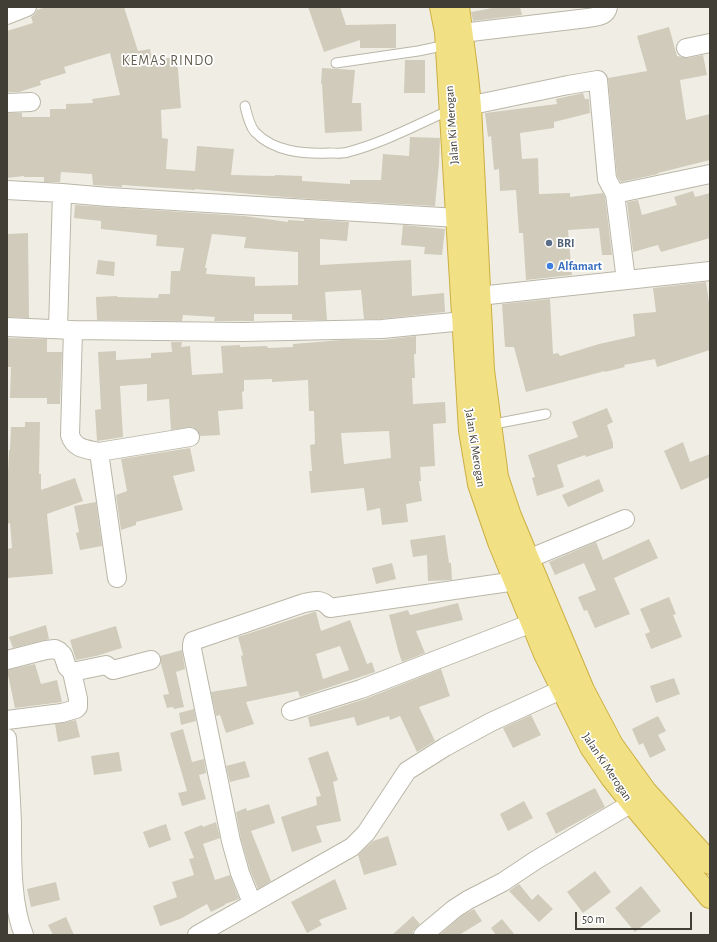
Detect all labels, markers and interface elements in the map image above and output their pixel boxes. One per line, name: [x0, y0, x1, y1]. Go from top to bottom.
district label: KEMAS RINDO: [122, 53, 214, 69]
street label: Jalan Ki Merogan: [442, 85, 462, 165]
place label: BRI: [557, 236, 575, 250]
marker: BRI: [544, 238, 554, 248]
place label: Alfamart: [558, 259, 602, 273]
marker: Alfamart: [545, 261, 555, 271]
street label: Jalan Ki Merogan: [462, 408, 488, 488]
street label: Jalan Ki Merogan: [579, 730, 635, 804]
scale bar: [577, 904, 694, 930]
text: 50 m: [582, 913, 605, 925]

